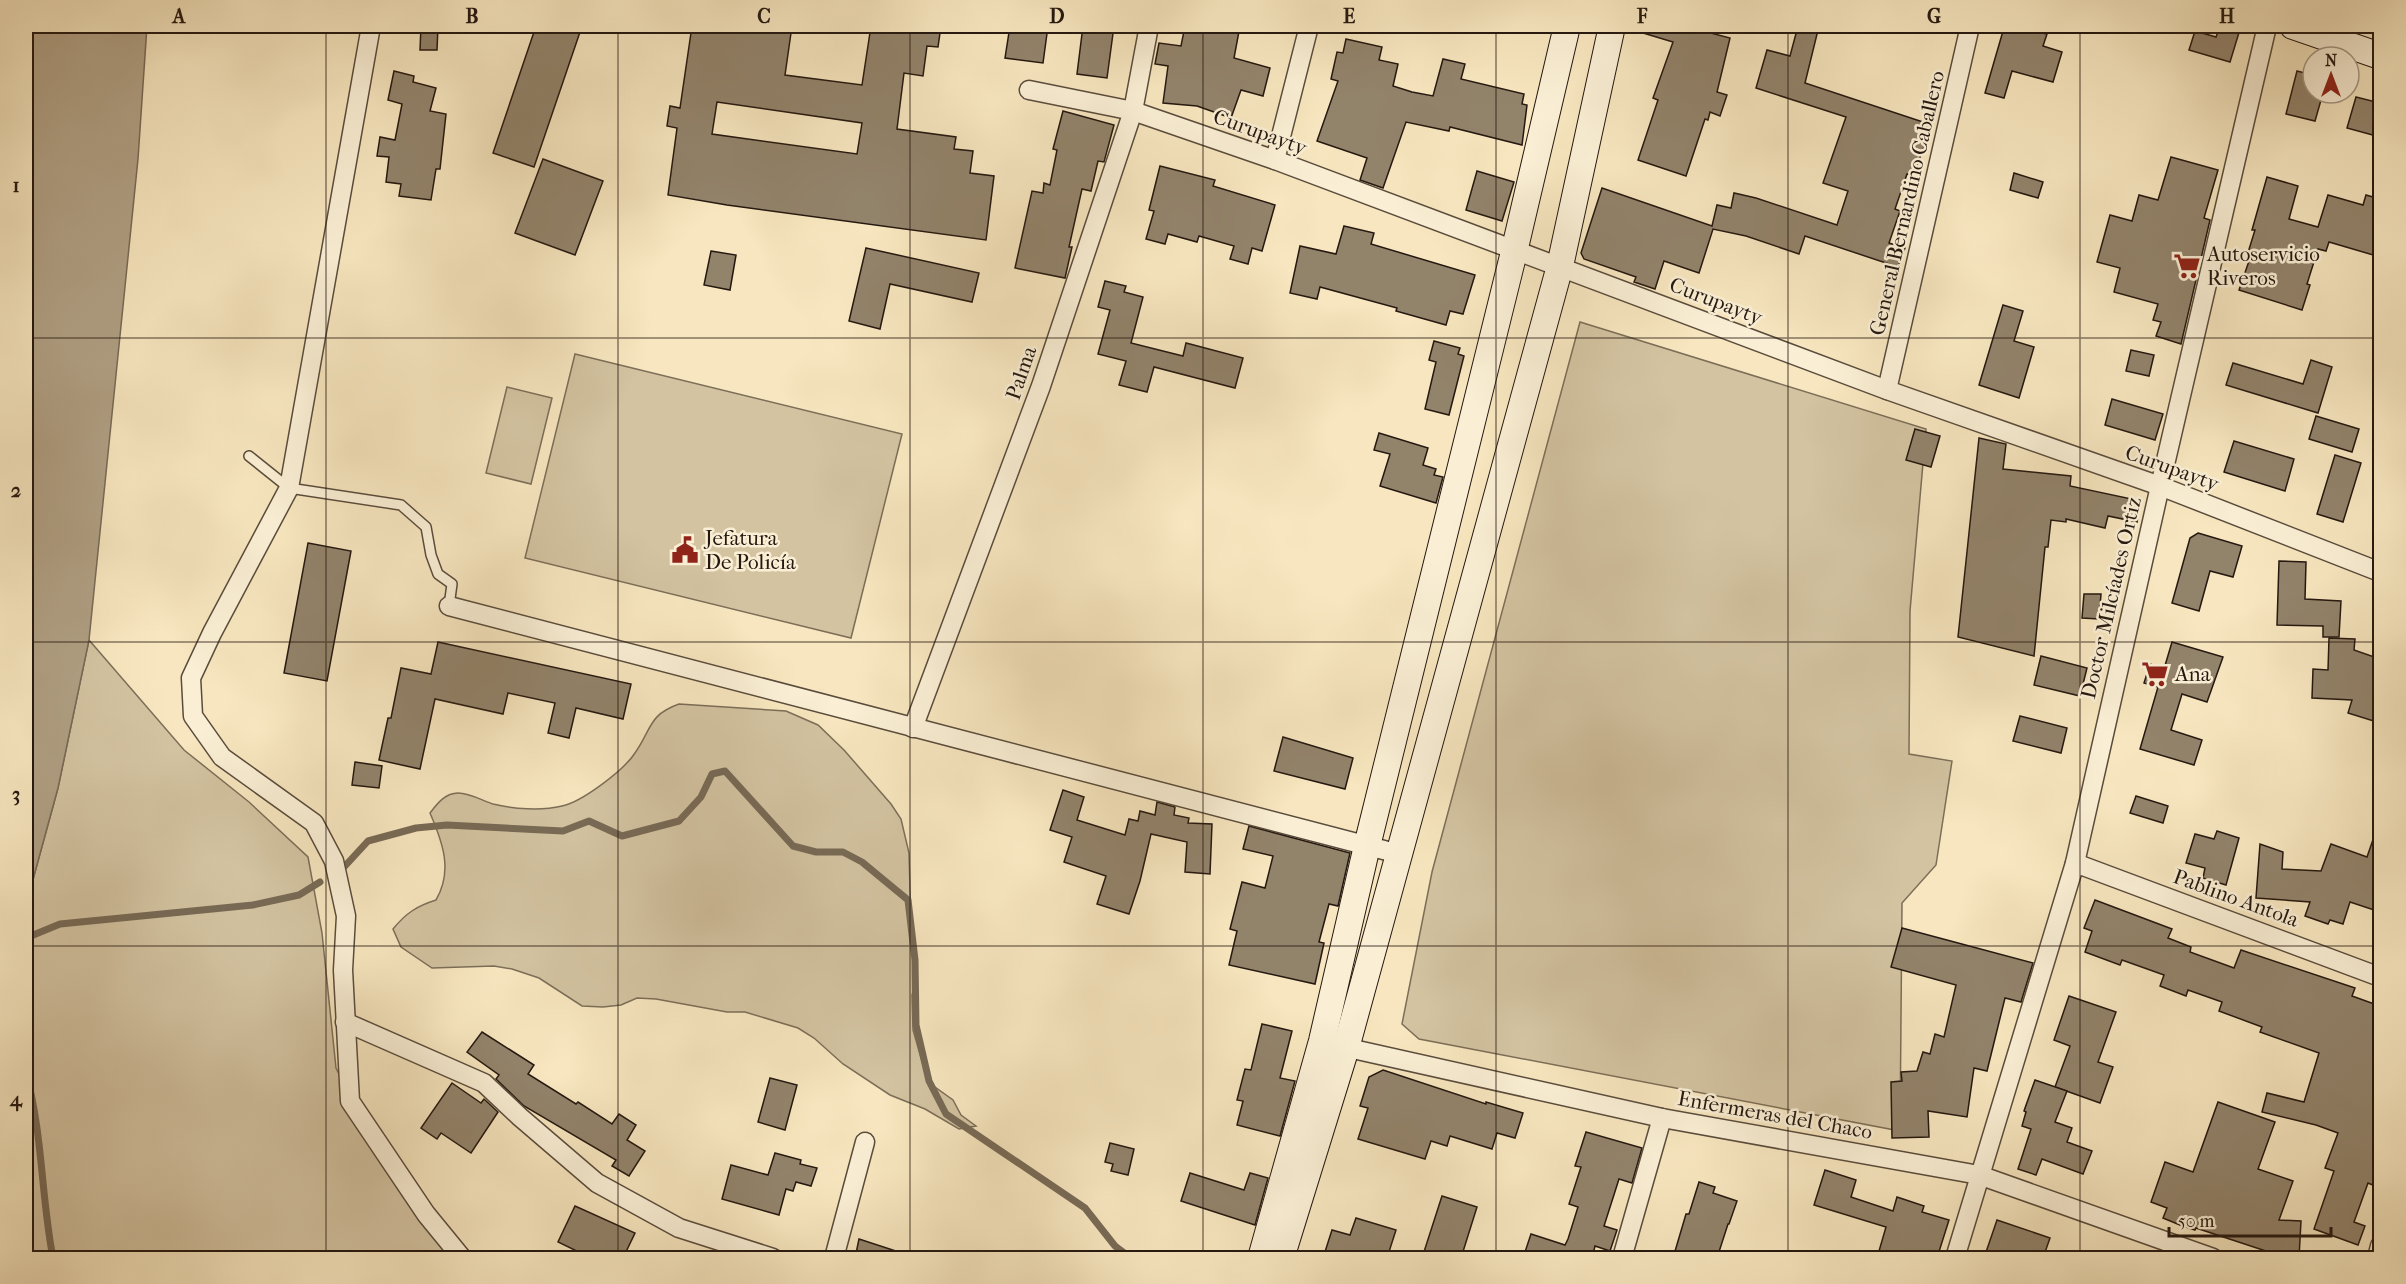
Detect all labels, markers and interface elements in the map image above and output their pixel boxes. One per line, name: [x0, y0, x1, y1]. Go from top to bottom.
text: A: [171, 5, 187, 28]
text: B: [465, 5, 479, 28]
text: C: [757, 5, 771, 28]
text: D: [1049, 5, 1065, 28]
text: E: [1343, 5, 1355, 28]
text: F: [1636, 5, 1648, 28]
text: G: [1927, 5, 1941, 28]
text: H: [2219, 5, 2235, 28]
north arrow: [2301, 45, 2361, 105]
text: N: [2325, 51, 2338, 70]
street label: General Bernardino Caballero: [1865, 68, 1949, 338]
street label: Curupayty: [1210, 104, 1311, 160]
text: 1: [12, 174, 20, 197]
place label: Autoservicio Riveros: [2206, 242, 2320, 290]
supermarket icon: Autoservicio Riveros: [2172, 251, 2202, 281]
street label: Curupayty: [1666, 272, 1767, 330]
street label: Palma: [1001, 343, 1041, 403]
street label: Curupayty: [2122, 440, 2223, 496]
text: 2: [11, 479, 21, 502]
street label: Doctor Milcíades Ortiz: [2076, 495, 2146, 701]
place label: Jefatura De Policía: [703, 526, 796, 574]
public building icon: Jefatura De Policía: [670, 535, 700, 565]
supermarket icon: Ana: [2140, 659, 2170, 689]
place label: Ana: [2174, 662, 2211, 686]
text: 3: [12, 783, 20, 806]
street label: Pablino Antola: [2170, 864, 2302, 932]
street label: Enfermeras del Chaco: [1676, 1086, 1874, 1144]
text: 4: [9, 1088, 23, 1112]
scale bar: [2169, 1200, 2331, 1238]
text: 50 m: [2178, 1211, 2215, 1232]

